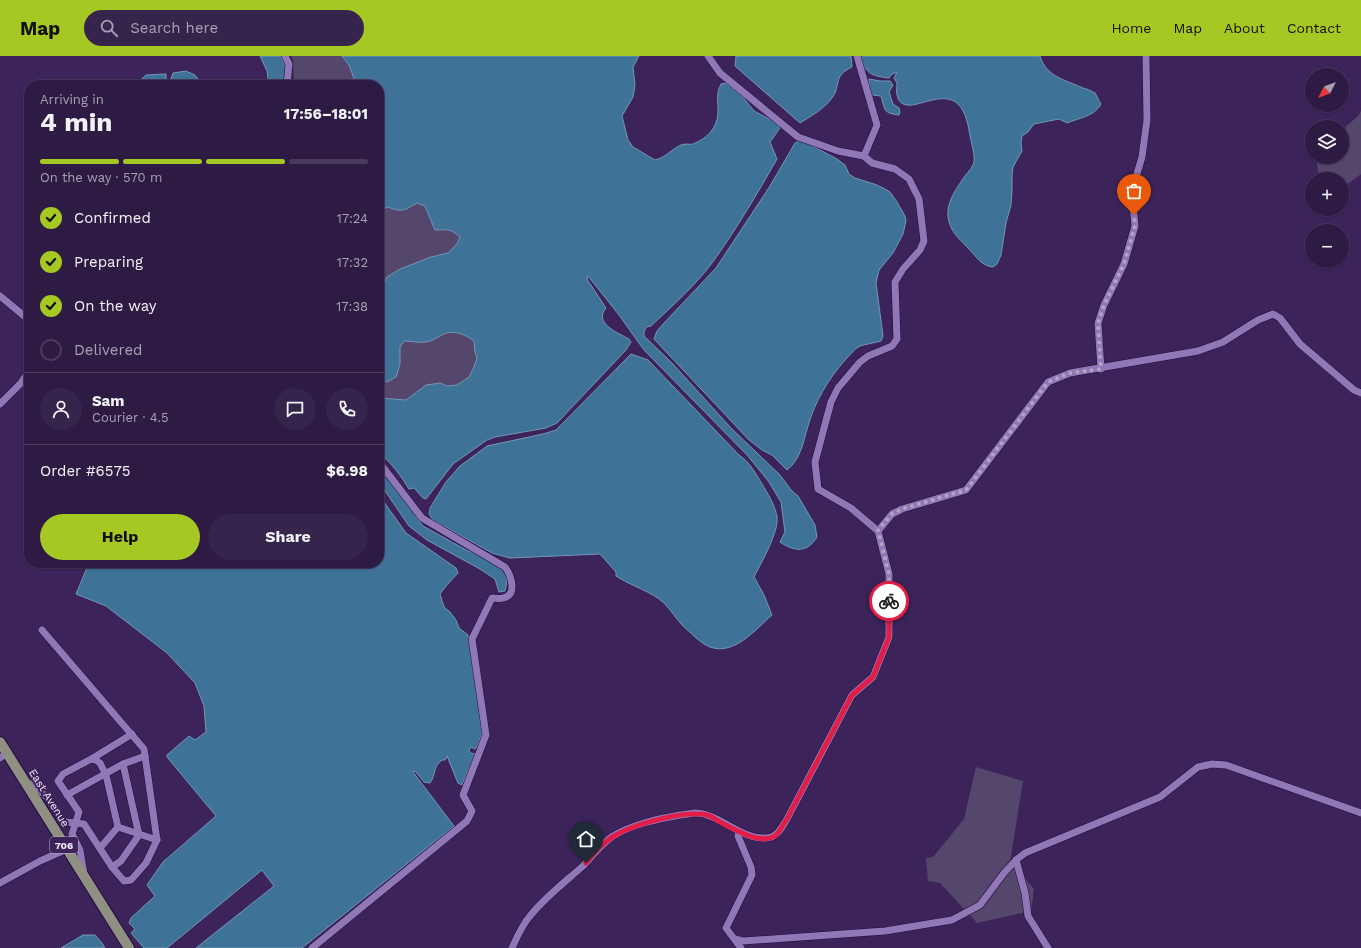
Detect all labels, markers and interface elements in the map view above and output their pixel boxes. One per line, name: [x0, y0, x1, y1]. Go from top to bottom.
search box: [84, 10, 364, 46]
text: Map: [20, 17, 60, 40]
icon: search: [98, 17, 120, 39]
text: Search here: [130, 19, 218, 37]
text: Home: [1111, 20, 1151, 36]
text: Map: [1173, 20, 1202, 36]
text: About: [1224, 20, 1265, 36]
text: Contact: [1287, 20, 1341, 36]
north arrow: [1305, 68, 1349, 112]
map controls: [1305, 68, 1349, 268]
text: Arriving in: [40, 92, 104, 107]
text: 17:56–18:01: [284, 105, 368, 123]
text: 4 min: [40, 107, 112, 137]
button: layers: [1305, 120, 1349, 164]
text: On the way · 570 m: [40, 170, 162, 185]
button: +: [1305, 172, 1349, 216]
pin: [1117, 174, 1151, 215]
icon: bag: [1123, 180, 1145, 202]
icon: check: [40, 207, 62, 229]
text: Confirmed: [74, 209, 151, 227]
text: 17:24: [337, 211, 368, 226]
button: −: [1305, 224, 1349, 268]
icon: check: [40, 251, 62, 273]
text: Preparing: [74, 253, 143, 271]
text: 17:32: [337, 255, 368, 270]
icon: check: [40, 295, 62, 317]
text: On the way: [74, 297, 156, 315]
text: 17:38: [336, 299, 368, 314]
text: Delivered: [74, 341, 142, 359]
button: person: [40, 388, 82, 430]
button: chat: [274, 388, 316, 430]
button: phone: [326, 388, 368, 430]
text: Sam: [92, 392, 124, 410]
text: Courier · 4.5: [92, 410, 169, 425]
text: Order #6575: [40, 462, 131, 480]
text: $6.98: [326, 462, 368, 480]
button: Help: [40, 514, 200, 560]
button: Share: [208, 514, 368, 560]
courier: [869, 581, 909, 621]
icon: bike: [878, 590, 900, 612]
street label: East Avenue: [26, 767, 72, 829]
pin: [569, 822, 603, 863]
icon: home: [575, 828, 597, 850]
road number: 706: [50, 837, 78, 853]

